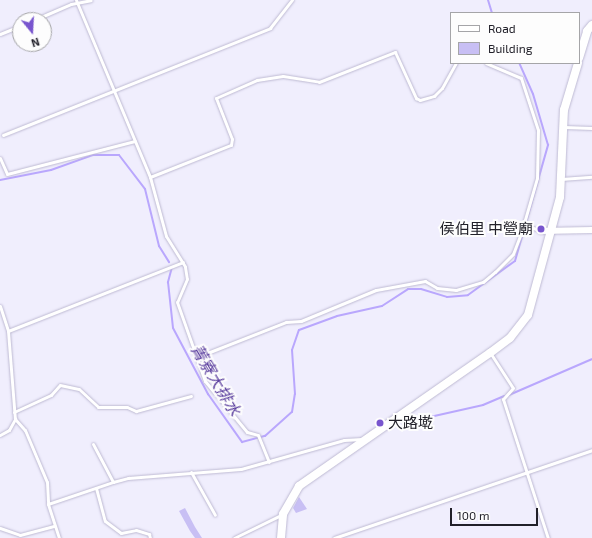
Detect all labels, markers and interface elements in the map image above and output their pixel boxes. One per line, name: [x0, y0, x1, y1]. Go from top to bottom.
north arrow: [12, 12, 52, 52]
legend: [450, 12, 580, 64]
text: Road: [488, 21, 516, 35]
text: N: [30, 36, 41, 50]
text: Building: [488, 41, 532, 55]
place label: 侯伯里 中營廟: [440, 220, 533, 238]
marker: 侯伯里 中營廟: [536, 224, 546, 234]
water label: 菁寮大排水: [187, 341, 245, 419]
place label: 大路墘: [388, 414, 433, 432]
marker: 大路墘: [375, 418, 385, 428]
scale bar: [452, 500, 540, 526]
text: 100 m: [457, 508, 489, 522]

